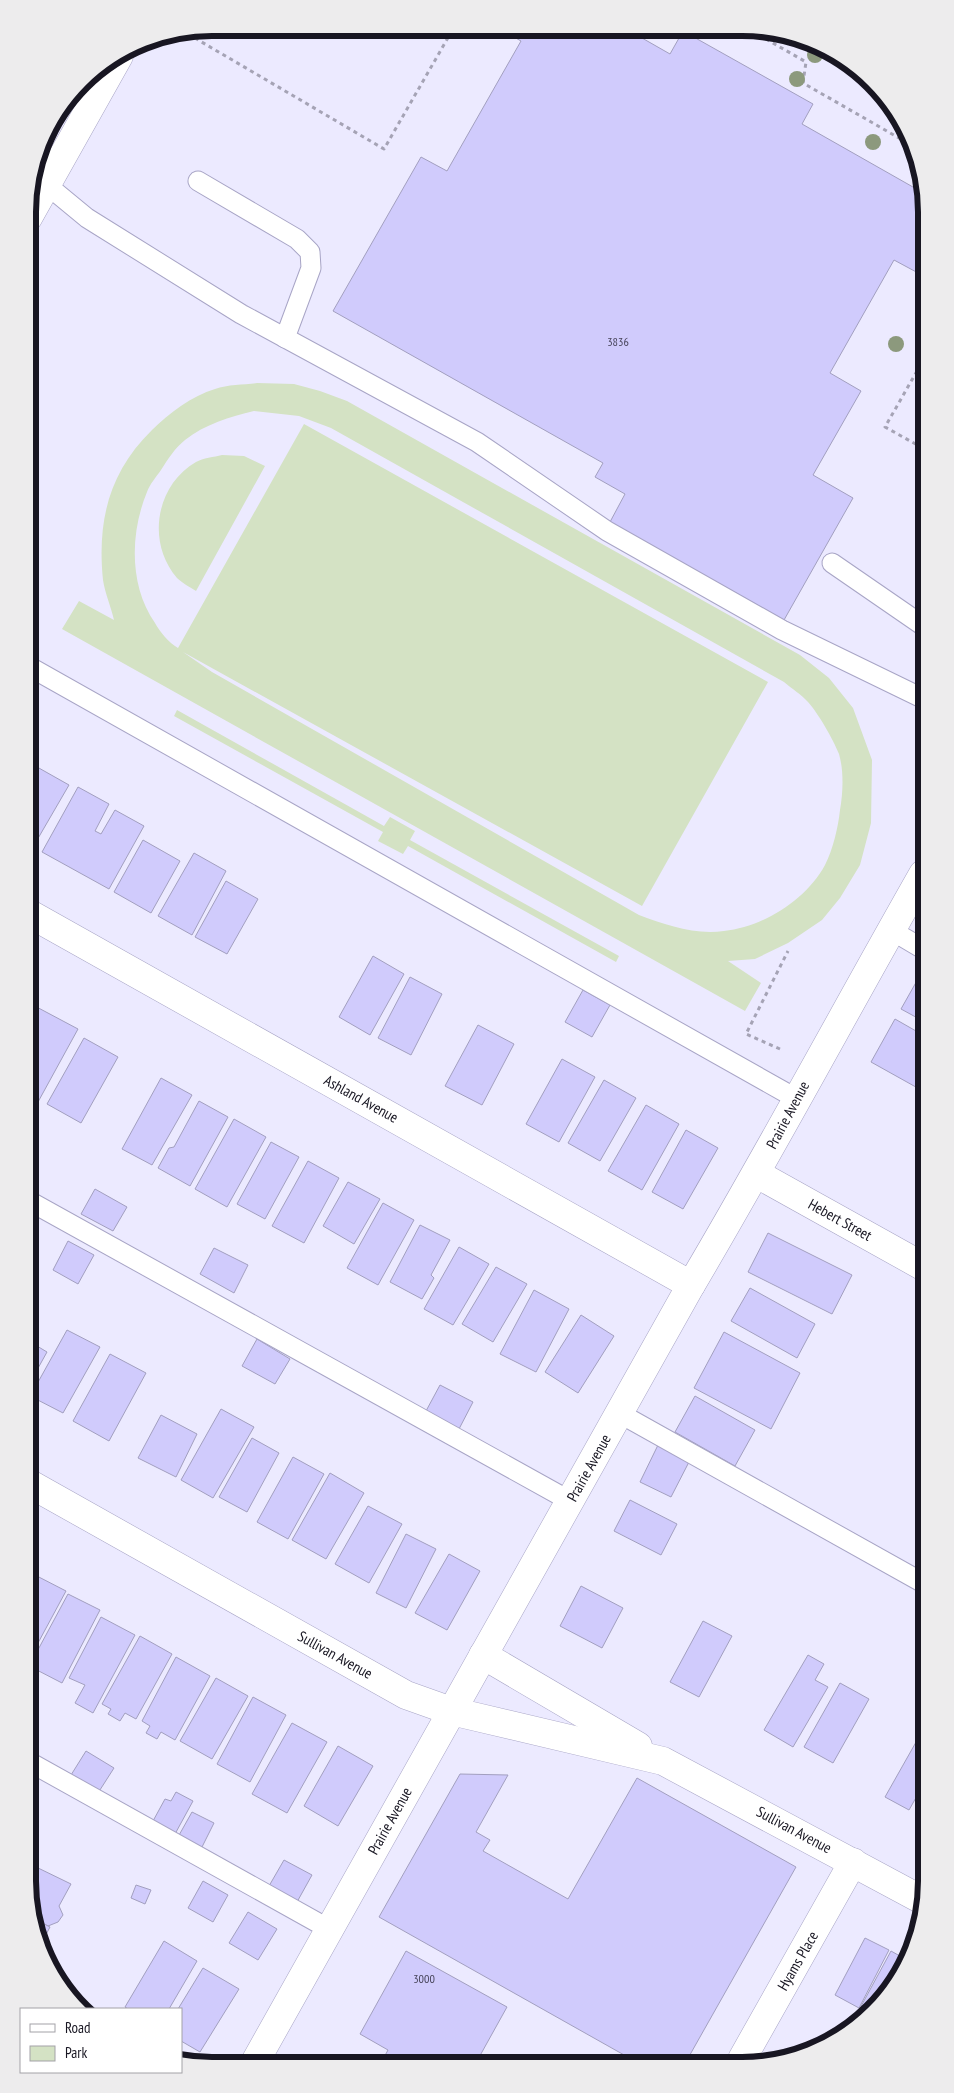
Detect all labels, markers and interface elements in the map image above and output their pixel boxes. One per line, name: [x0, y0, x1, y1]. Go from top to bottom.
house number: 3836: [607, 334, 629, 349]
street label: Ashland Avenue: [321, 1070, 402, 1127]
street label: Prairie Avenue: [762, 1078, 813, 1152]
street label: Hebert Street: [805, 1194, 875, 1245]
street label: Prairie Avenue: [562, 1431, 615, 1505]
street label: Sullivan Avenue: [295, 1626, 376, 1683]
street label: Prairie Avenue: [363, 1784, 416, 1858]
street label: Sullivan Avenue: [753, 1802, 835, 1857]
street label: Hyams Place: [773, 1928, 822, 1994]
house number: 3000: [413, 1971, 435, 1986]
legend: [20, 2008, 182, 2073]
text: Road: [65, 2018, 91, 2037]
text: Park: [65, 2043, 87, 2062]

